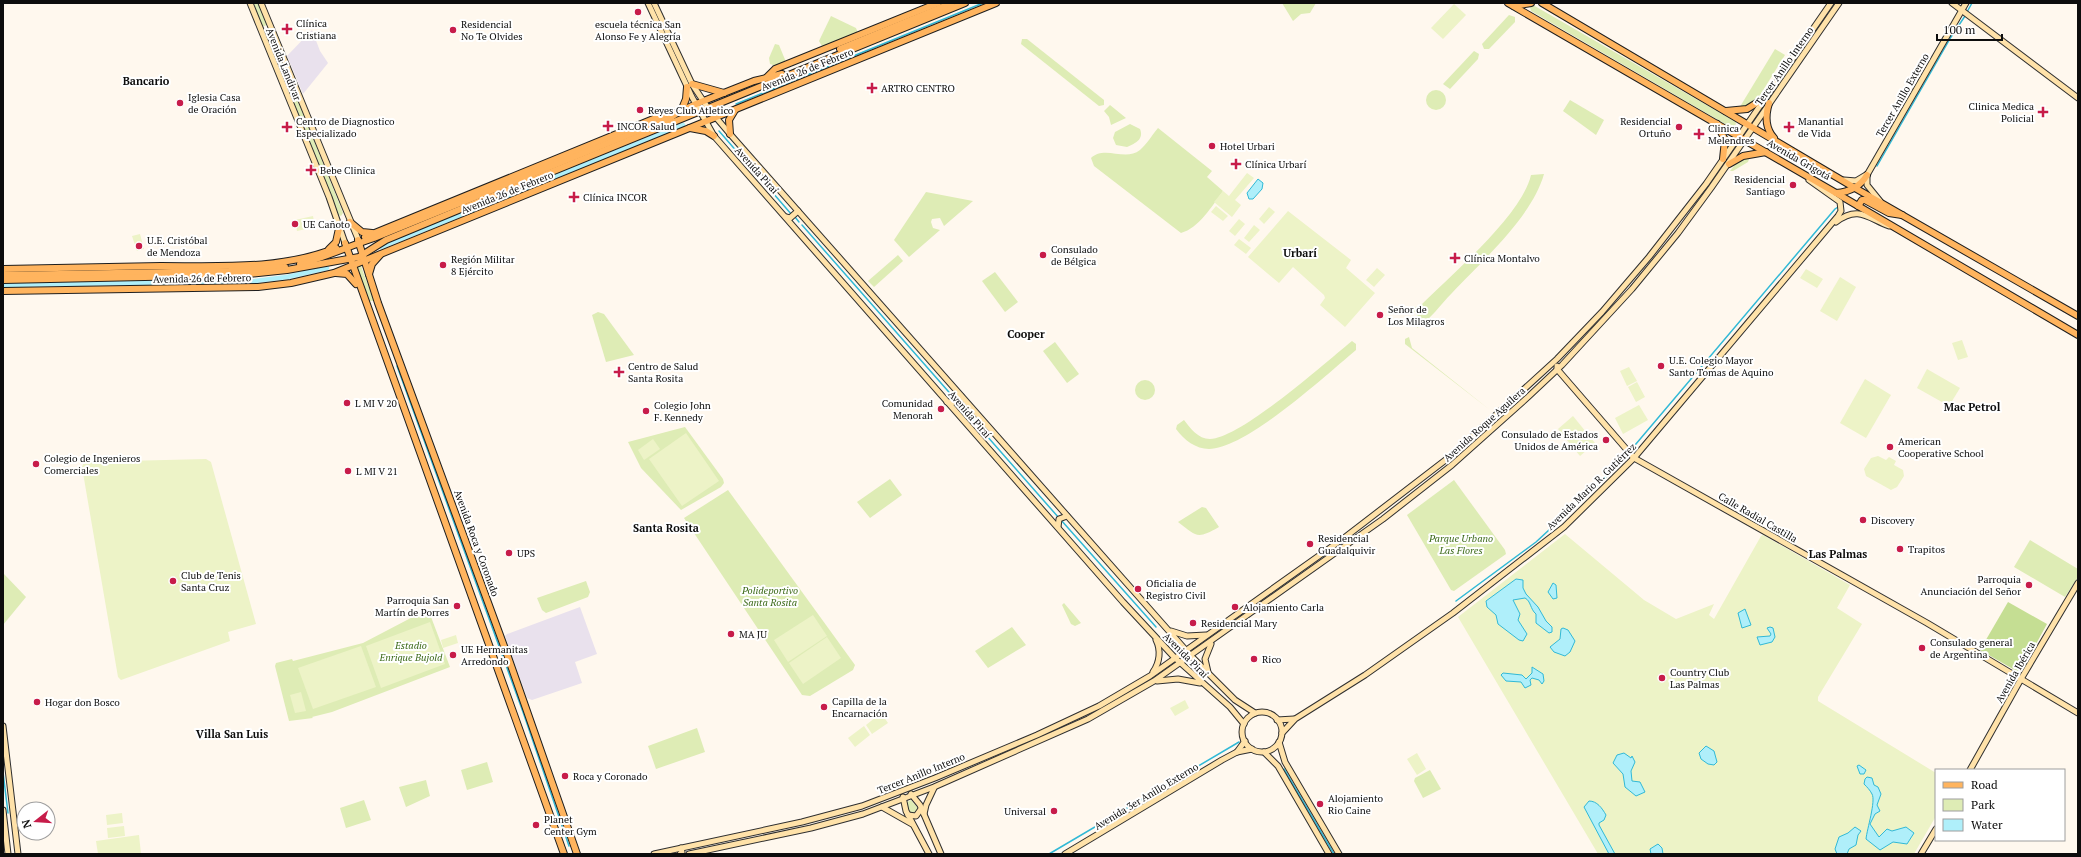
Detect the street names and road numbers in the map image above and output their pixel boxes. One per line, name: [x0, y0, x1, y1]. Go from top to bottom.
street label: Tercer Anillo Interno: [1752, 24, 1817, 108]
street label: Avenida Landivar: [263, 26, 304, 102]
street label: Avenida 26 de Febrero: [759, 45, 856, 94]
street label: Tercer Anillo Externo: [1873, 51, 1932, 140]
street label: Avenida Grigotá: [1765, 136, 1833, 183]
street label: Avenida Piraí: [732, 144, 781, 197]
street label: Avenida 26 de Febrero: [459, 168, 556, 217]
street label: Avenida 26 de Febrero: [153, 271, 252, 286]
street label: Avenida Roque Aguilera: [1441, 384, 1528, 465]
street label: Avenida Piraí: [945, 388, 994, 441]
street label: Avenida Mario R. Gutiérrez: [1544, 440, 1639, 533]
street label: Avenida Roca y Coronado: [451, 488, 502, 599]
street label: Calle Radial Castilla: [1716, 490, 1800, 545]
street label: Avenida Piraí: [1160, 630, 1211, 681]
street label: Avenida Ibérica: [1993, 639, 2038, 705]
street label: Tercer Anillo Interno: [876, 750, 967, 797]
street label: Avenida 3er Anillo Externo: [1092, 760, 1201, 833]

